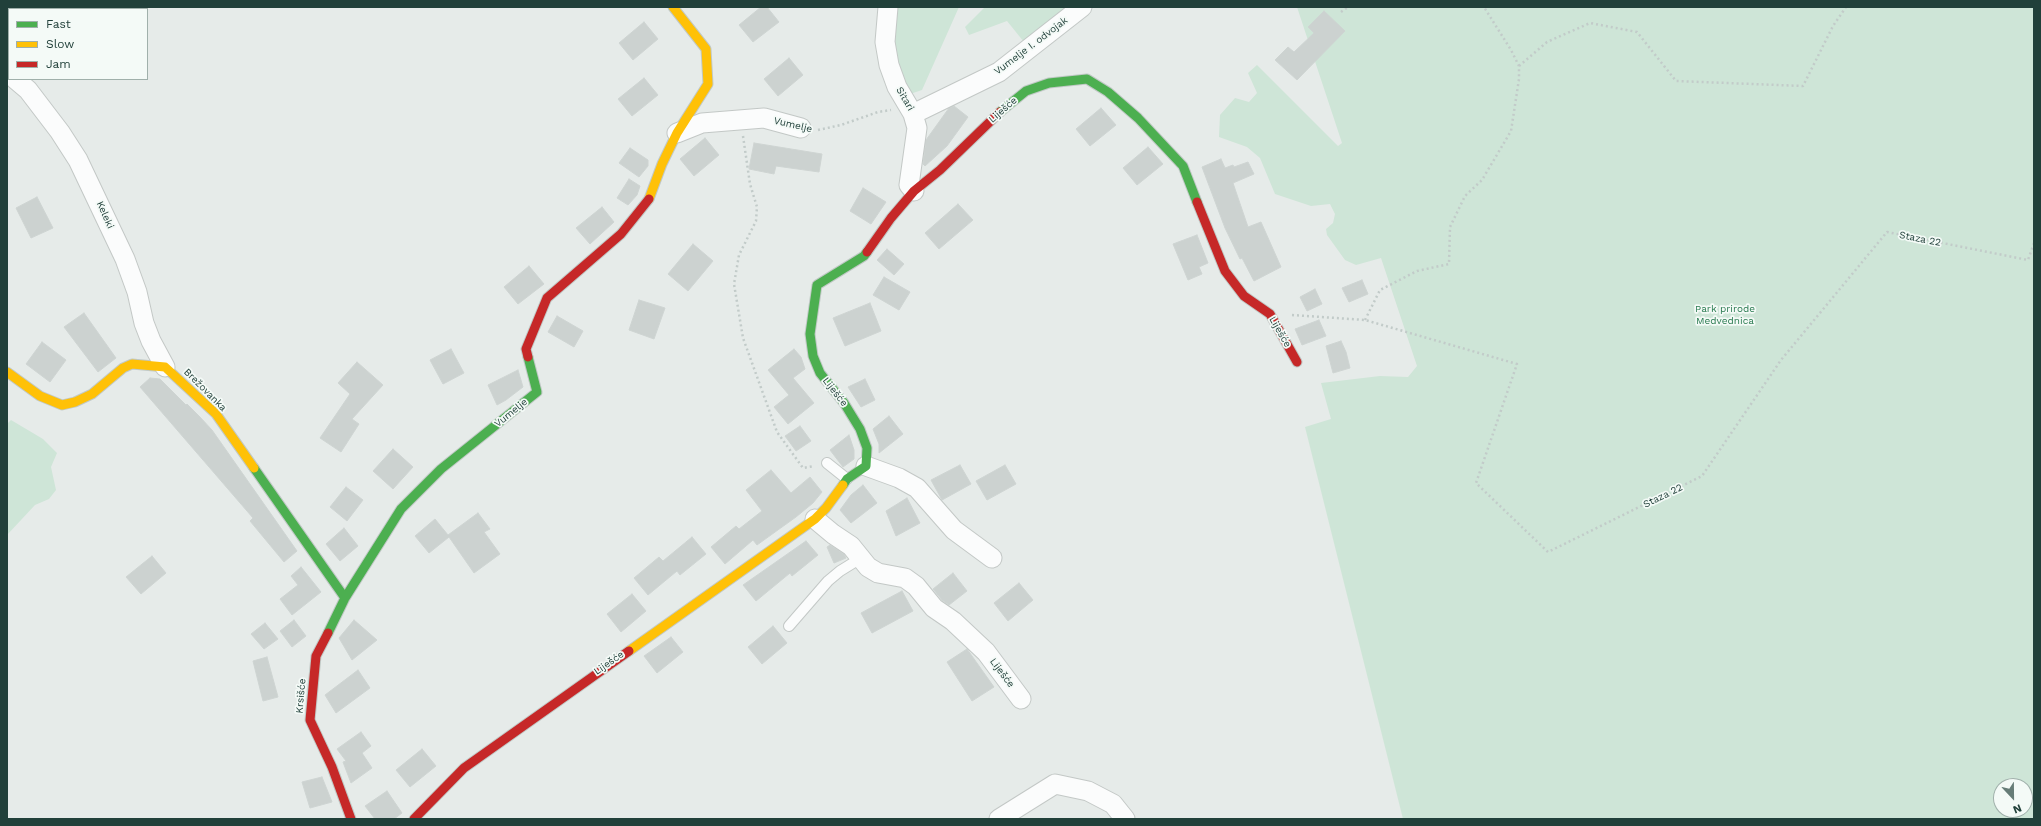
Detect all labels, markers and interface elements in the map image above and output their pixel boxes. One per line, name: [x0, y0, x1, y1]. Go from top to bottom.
legend: [8, 8, 148, 80]
street label: Vumelje I. odvojak: [992, 14, 1070, 78]
text: Fast: [46, 17, 71, 31]
text: Slow: [46, 37, 74, 51]
text: Jam: [46, 57, 71, 71]
street label: Sitari: [893, 85, 917, 113]
street label: Liješće: [986, 94, 1020, 126]
street label: Vumelje: [773, 115, 813, 135]
street label: Keleki: [94, 199, 116, 231]
street label: Staza 22: [1898, 229, 1942, 249]
park label: Park prirode Medvednica: [1695, 303, 1755, 326]
street label: Liješće: [1266, 314, 1294, 350]
street label: Brežovanka: [181, 366, 229, 414]
street label: Liješće: [820, 375, 850, 409]
street label: Vumelje: [492, 396, 530, 430]
street label: Staza 22: [1641, 481, 1685, 511]
street label: Liješće: [592, 648, 626, 678]
street label: Liješće: [987, 656, 1017, 690]
street label: Krsišće: [293, 678, 309, 714]
north arrow: [1993, 778, 2033, 818]
text: N: [2011, 801, 2024, 816]

